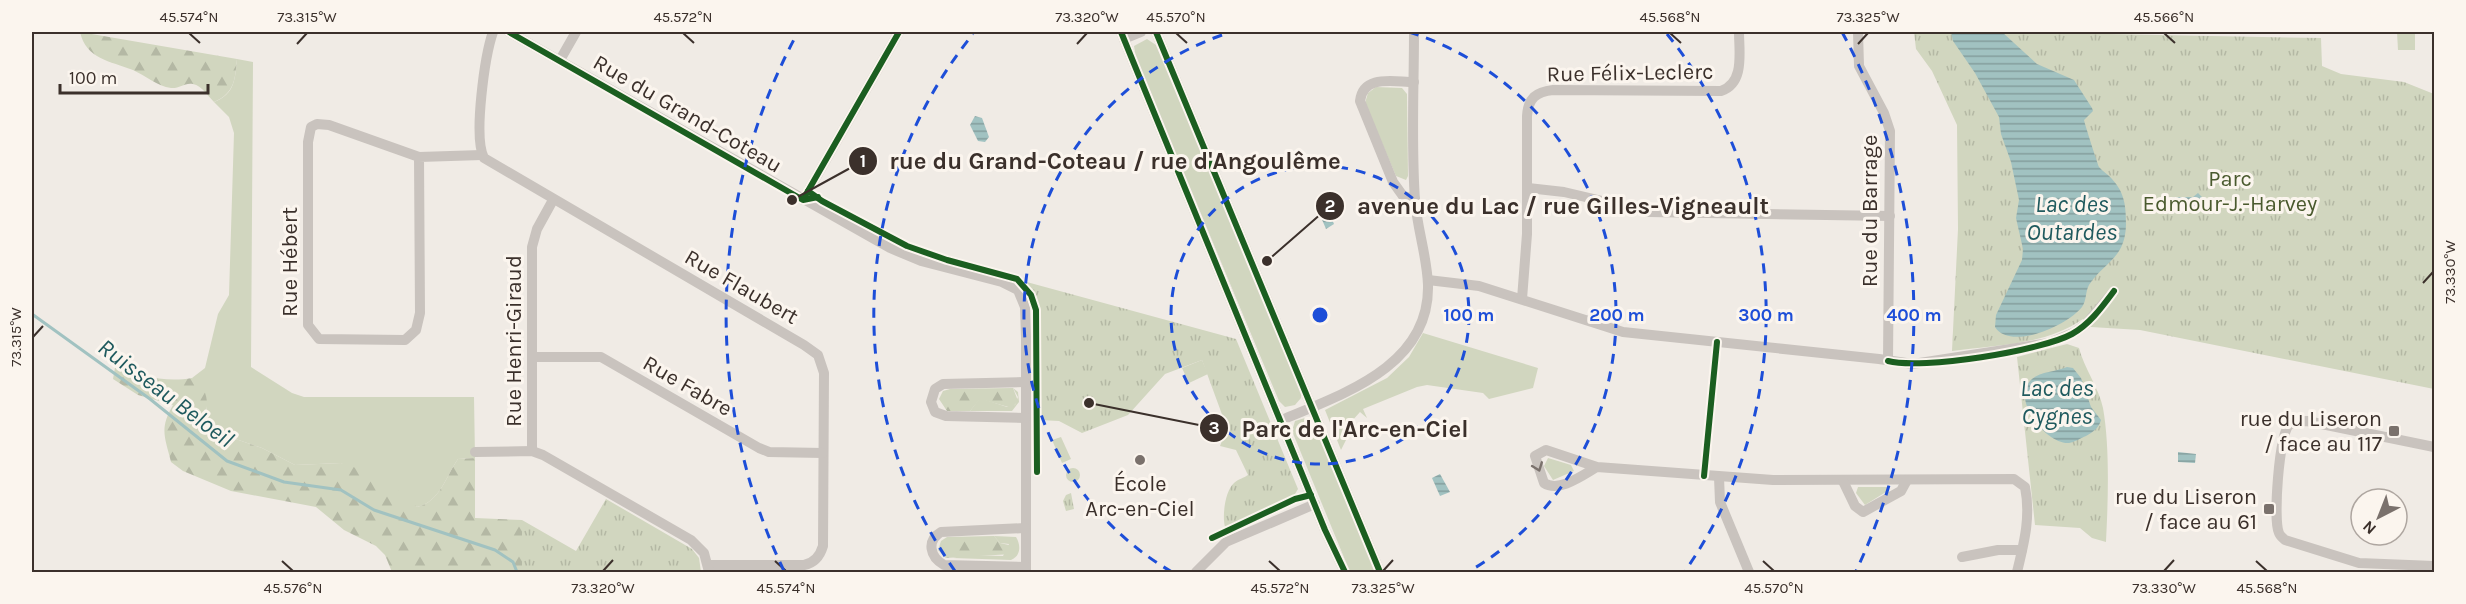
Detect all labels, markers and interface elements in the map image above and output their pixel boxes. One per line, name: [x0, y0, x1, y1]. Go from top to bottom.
text: 45.574°N: [160, 8, 218, 26]
text: 73.315°W: [277, 8, 337, 26]
text: 45.572°N: [653, 8, 713, 26]
text: 73.320°W: [1055, 8, 1119, 26]
text: 45.570°N: [1146, 8, 1206, 26]
text: 45.568°N: [1639, 8, 1701, 26]
text: 73.325°W: [1836, 8, 1900, 26]
text: 45.566°N: [2134, 8, 2194, 26]
street label: Rue du Grand-Coteau: [589, 49, 786, 179]
scale bar: [60, 57, 208, 95]
street label: Rue Félix-Leclerc: [1546, 59, 1714, 87]
text: 100 m: [69, 67, 117, 89]
street label: Rue du Barrage: [1857, 135, 1883, 287]
callout: rue du Grand-Coteau / rue d'Angoulême: [848, 140, 1353, 182]
text: rue du Grand-Coteau / rue d'Angoulême: [889, 147, 1341, 175]
text: 1: [860, 150, 866, 172]
park label: Parc Edmour-J.-Harvey: [2143, 166, 2317, 217]
callout: avenue du Lac / rue Gilles-Vigneault: [1315, 185, 1781, 227]
water label: Lac des Outardes: [2027, 190, 2117, 246]
text: avenue du Lac / rue Gilles-Vigneault: [1357, 192, 1769, 220]
text: 2: [1325, 195, 1335, 217]
street label: Rue Hébert: [277, 207, 303, 317]
text: 73.330°W: [2441, 240, 2459, 304]
street label: Rue Flaubert: [680, 244, 803, 330]
street label: Rue Henri-Giraud: [501, 255, 527, 427]
text: 100 m: [1444, 304, 1494, 326]
text: 200 m: [1589, 304, 1645, 326]
text: 300 m: [1738, 304, 1794, 326]
text: 400 m: [1886, 304, 1942, 326]
centre of rings: [1310, 305, 1330, 325]
text: 73.315°W: [7, 307, 25, 367]
water label: Ruisseau Beloeil: [93, 333, 239, 453]
street label: Rue Fabre: [638, 350, 737, 422]
water label: Lac des Cygnes: [2020, 374, 2094, 430]
place label: rue du Liseron / face au 117: [2240, 406, 2382, 457]
callout: Parc de l'Arc-en-Ciel: [1199, 407, 1480, 449]
text: Parc de l'Arc-en-Ciel: [1241, 415, 1469, 443]
text: 3: [1208, 417, 1220, 439]
marker: rue du Liseron / face au 117: [2387, 424, 2401, 438]
marker: École Arc-en-Ciel: [1133, 453, 1147, 467]
one-way arrow: [1531, 461, 1544, 472]
place label: École Arc-en-Ciel: [1085, 470, 1195, 522]
place label: rue du Liseron / face au 61: [2115, 484, 2257, 535]
north arrow: [2349, 487, 2409, 547]
marker: rue du Liseron / face au 61: [2262, 502, 2276, 516]
text: N: [2359, 517, 2380, 539]
text: 45.576°N: [264, 579, 323, 597]
text: 73.320°W: [571, 579, 635, 597]
text: 45.574°N: [757, 579, 815, 597]
text: 45.572°N: [1250, 579, 1310, 597]
text: 73.325°W: [1351, 579, 1415, 597]
text: 45.570°N: [1744, 579, 1804, 597]
text: 73.330°W: [2132, 579, 2196, 597]
text: 45.568°N: [2236, 579, 2298, 597]

